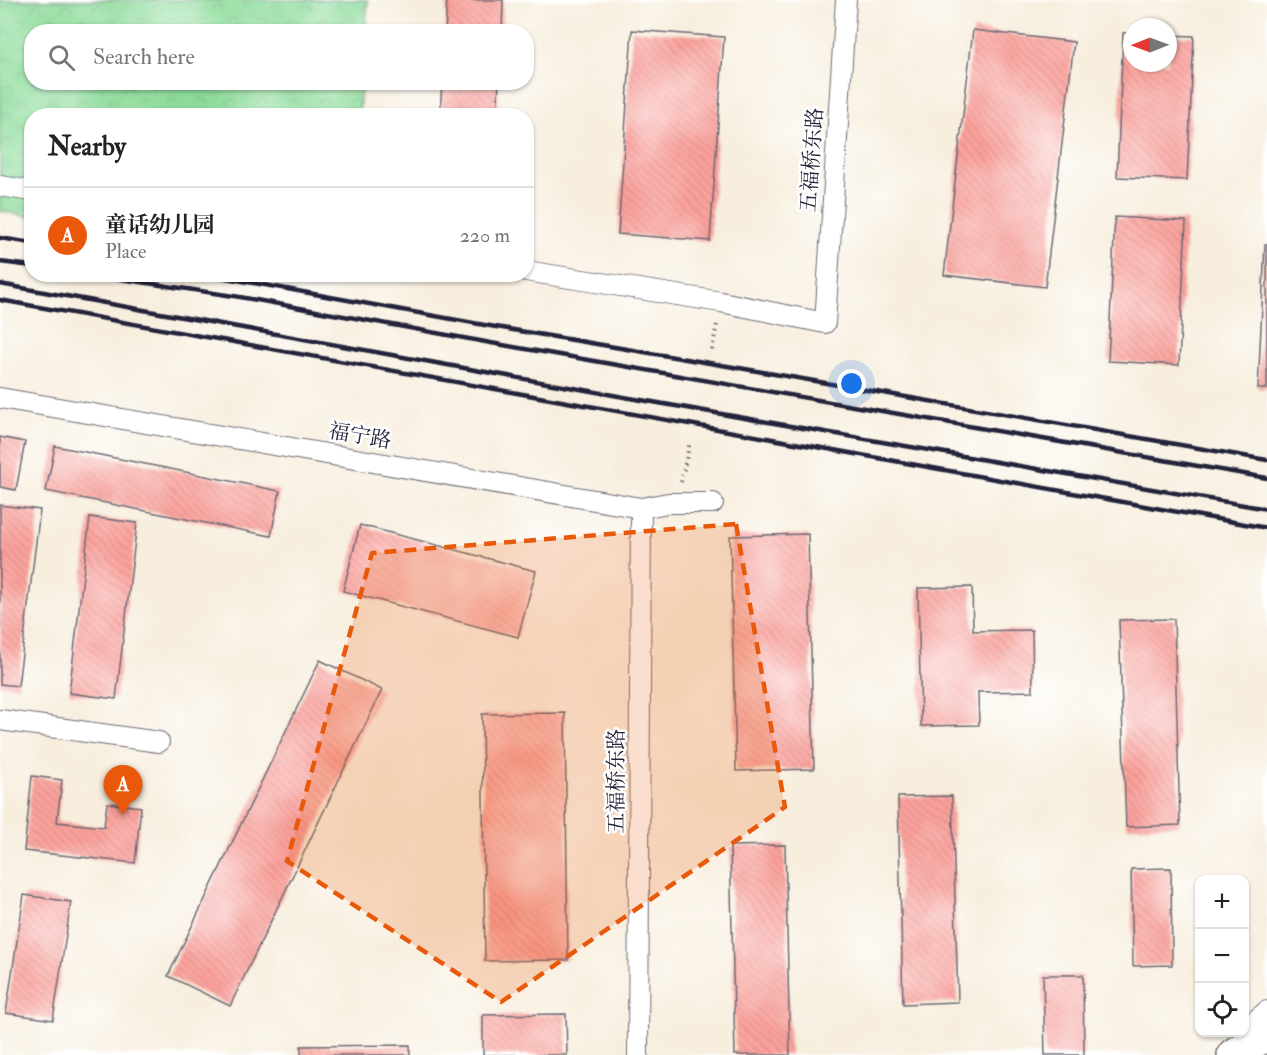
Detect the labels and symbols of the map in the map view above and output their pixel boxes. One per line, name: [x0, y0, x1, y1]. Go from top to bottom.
north arrow: [1123, 18, 1177, 72]
street label: 五福桥东路: [795, 107, 829, 213]
your location: [837, 369, 866, 398]
street label: 福宁路: [327, 417, 393, 455]
street label: 五福桥东路: [603, 729, 630, 834]
pin: A: [104, 766, 142, 815]

